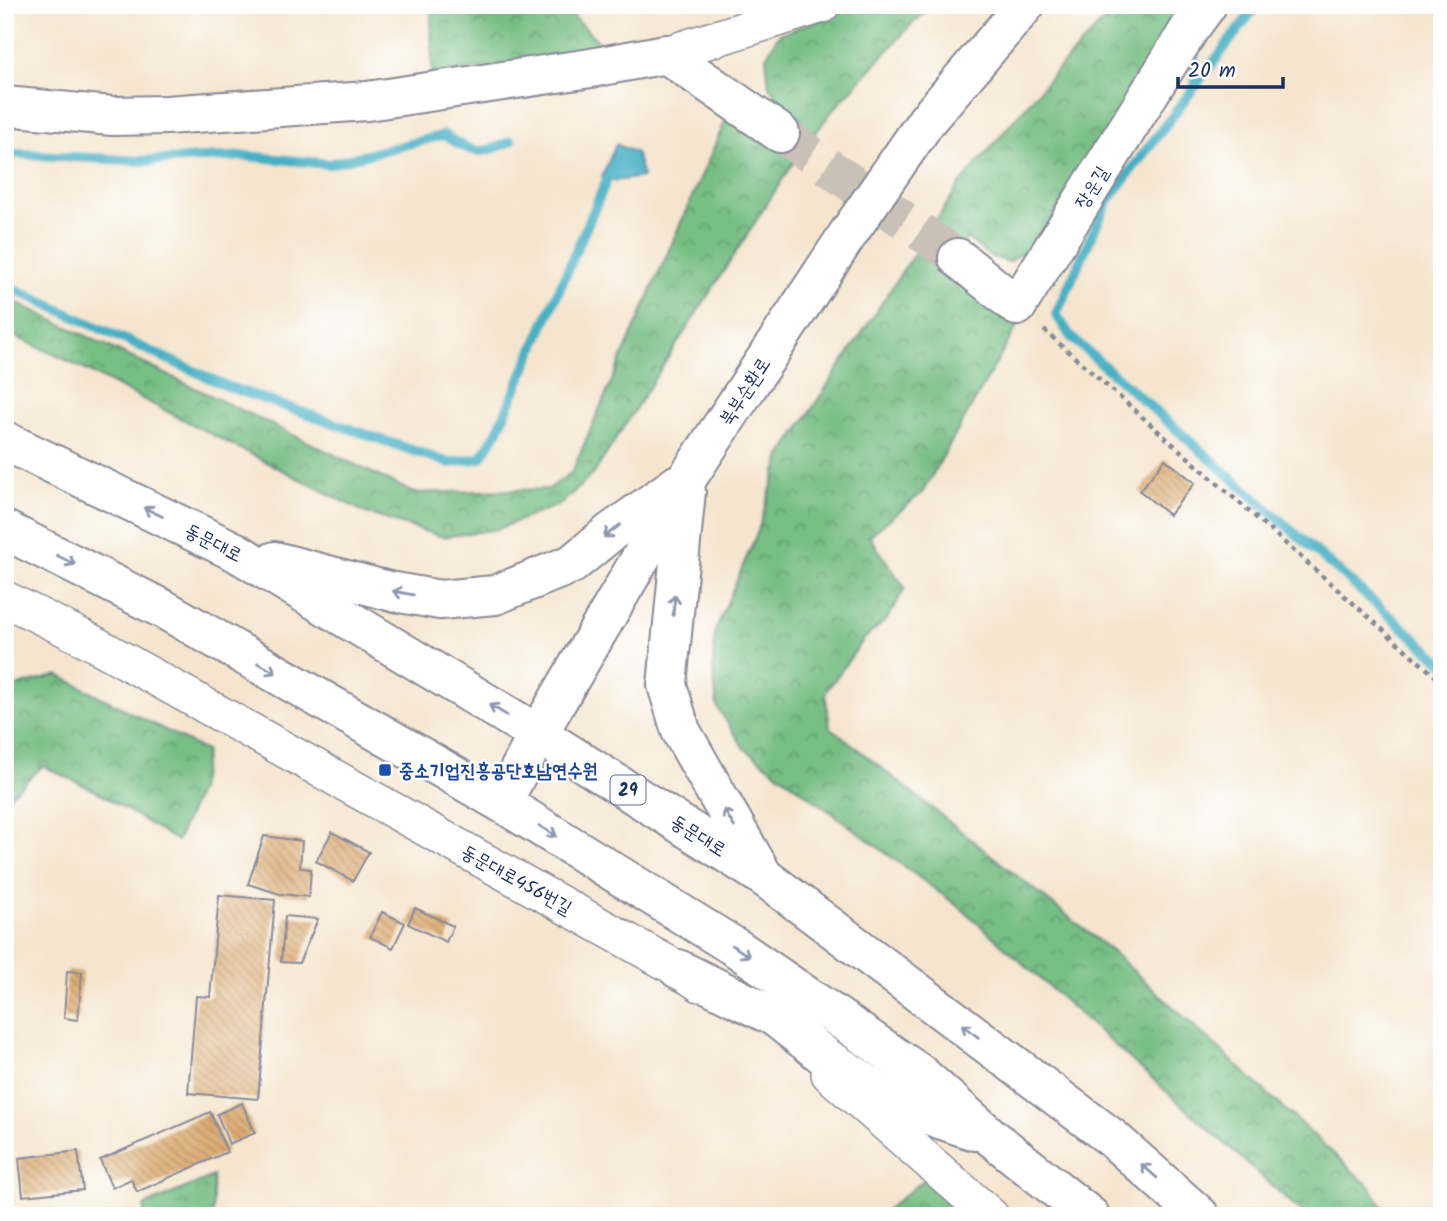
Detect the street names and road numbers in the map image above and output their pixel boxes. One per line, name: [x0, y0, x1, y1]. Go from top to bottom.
street label: 장운길: [1068, 161, 1118, 215]
street label: 북부순환로: [712, 352, 779, 432]
street label: 동문대로: [179, 517, 247, 571]
road number: 29: [610, 776, 646, 804]
street label: 동문대로: [664, 808, 732, 866]
street label: 동문대로456번길: [455, 838, 577, 924]

